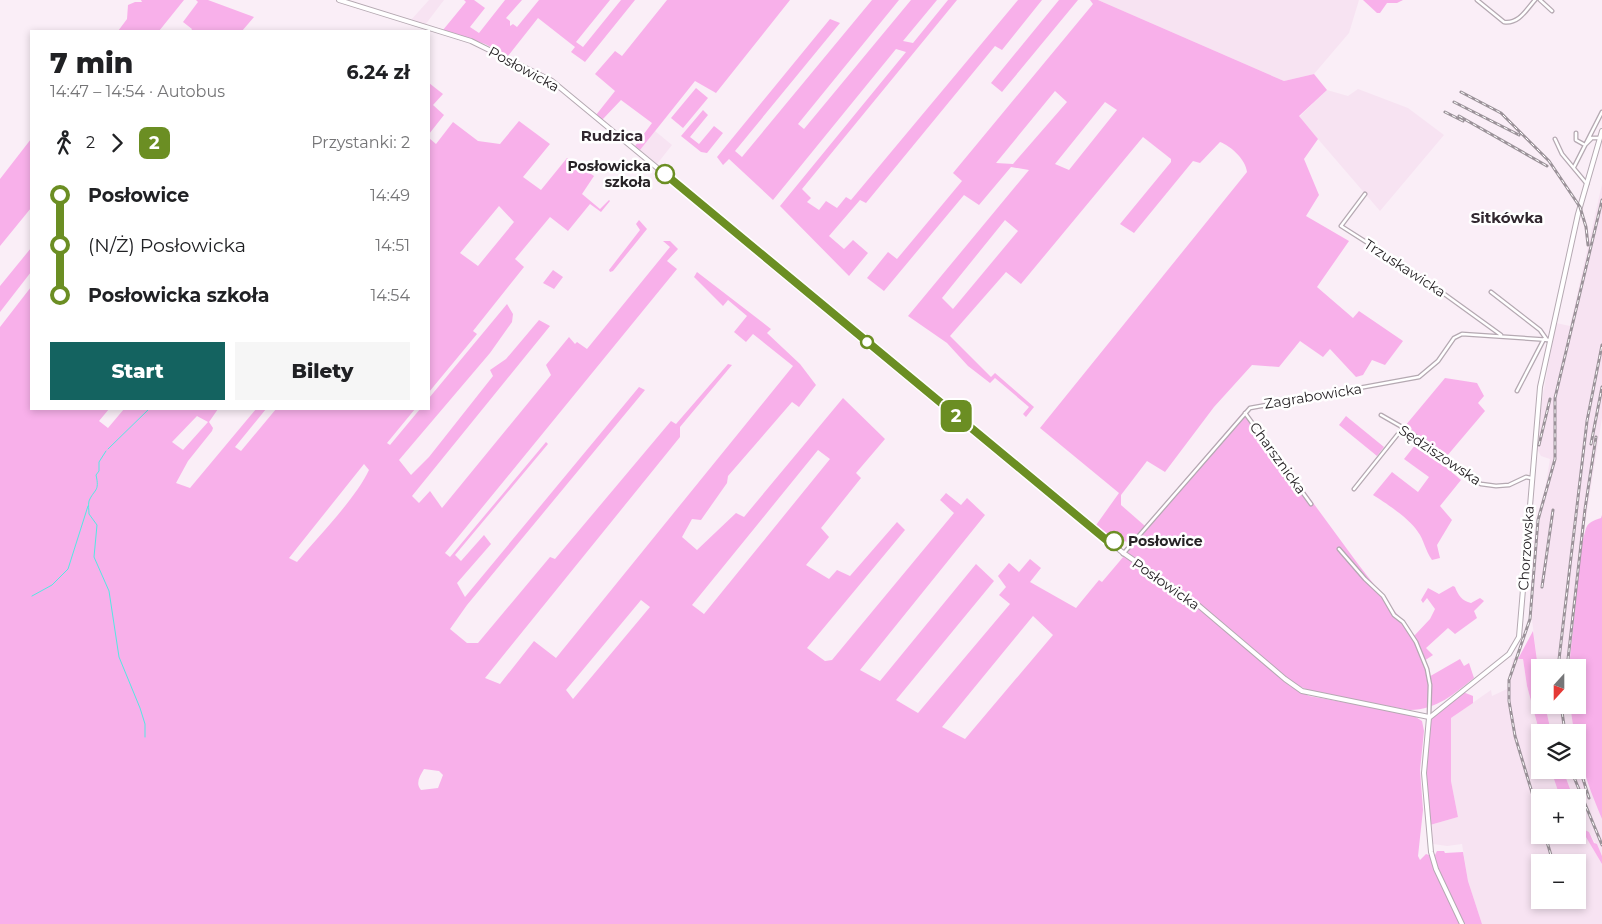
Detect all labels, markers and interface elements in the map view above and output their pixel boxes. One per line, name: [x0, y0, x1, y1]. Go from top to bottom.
street label: Posłowicka: [485, 42, 563, 96]
text: 7 min: [50, 46, 133, 80]
text: 6.24 zł: [347, 61, 410, 84]
text: 14:47 – 14:54 · Autobus: [50, 82, 225, 101]
district label: Rudzica: [581, 126, 643, 145]
icon: walk: [50, 129, 78, 157]
icon: forward: [103, 129, 131, 157]
text: 2: [149, 132, 160, 154]
text: 2: [86, 133, 95, 152]
text: Przystanki: 2: [311, 133, 410, 152]
place label: Posłowicka szkoła: [568, 157, 651, 191]
marker: Posłowicka szkoła: [655, 164, 675, 184]
text: Posłowice: [88, 184, 189, 207]
text: 14:49: [370, 186, 410, 205]
district label: Sitkówka: [1471, 208, 1543, 227]
text: (N/Ż) Posłowicka: [88, 234, 246, 257]
street label: Trzuskawicka: [1361, 235, 1449, 301]
text: 14:51: [375, 236, 410, 255]
text: Posłowicka szkoła: [88, 284, 270, 307]
text: 14:54: [371, 286, 410, 305]
unlabelled marker: [860, 335, 874, 349]
button: Start: [50, 342, 225, 400]
button: Bilety: [235, 342, 410, 400]
street label: Zagrabowicka: [1263, 379, 1363, 413]
line badge: 2: [940, 400, 972, 432]
text: 2: [951, 405, 961, 427]
street label: Charsznicka: [1246, 418, 1310, 498]
street label: Sędziszowska: [1395, 421, 1485, 489]
street label: Chorzowska: [1514, 505, 1538, 591]
marker: Posłowice: [1104, 531, 1124, 551]
place label: Posłowice: [1128, 532, 1203, 550]
street label: Posłowicka: [1129, 554, 1203, 614]
north arrow: [1531, 659, 1586, 714]
map controls: [1531, 659, 1586, 909]
button: layers: [1531, 724, 1586, 779]
button: +: [1531, 789, 1586, 844]
button: −: [1531, 854, 1586, 909]

